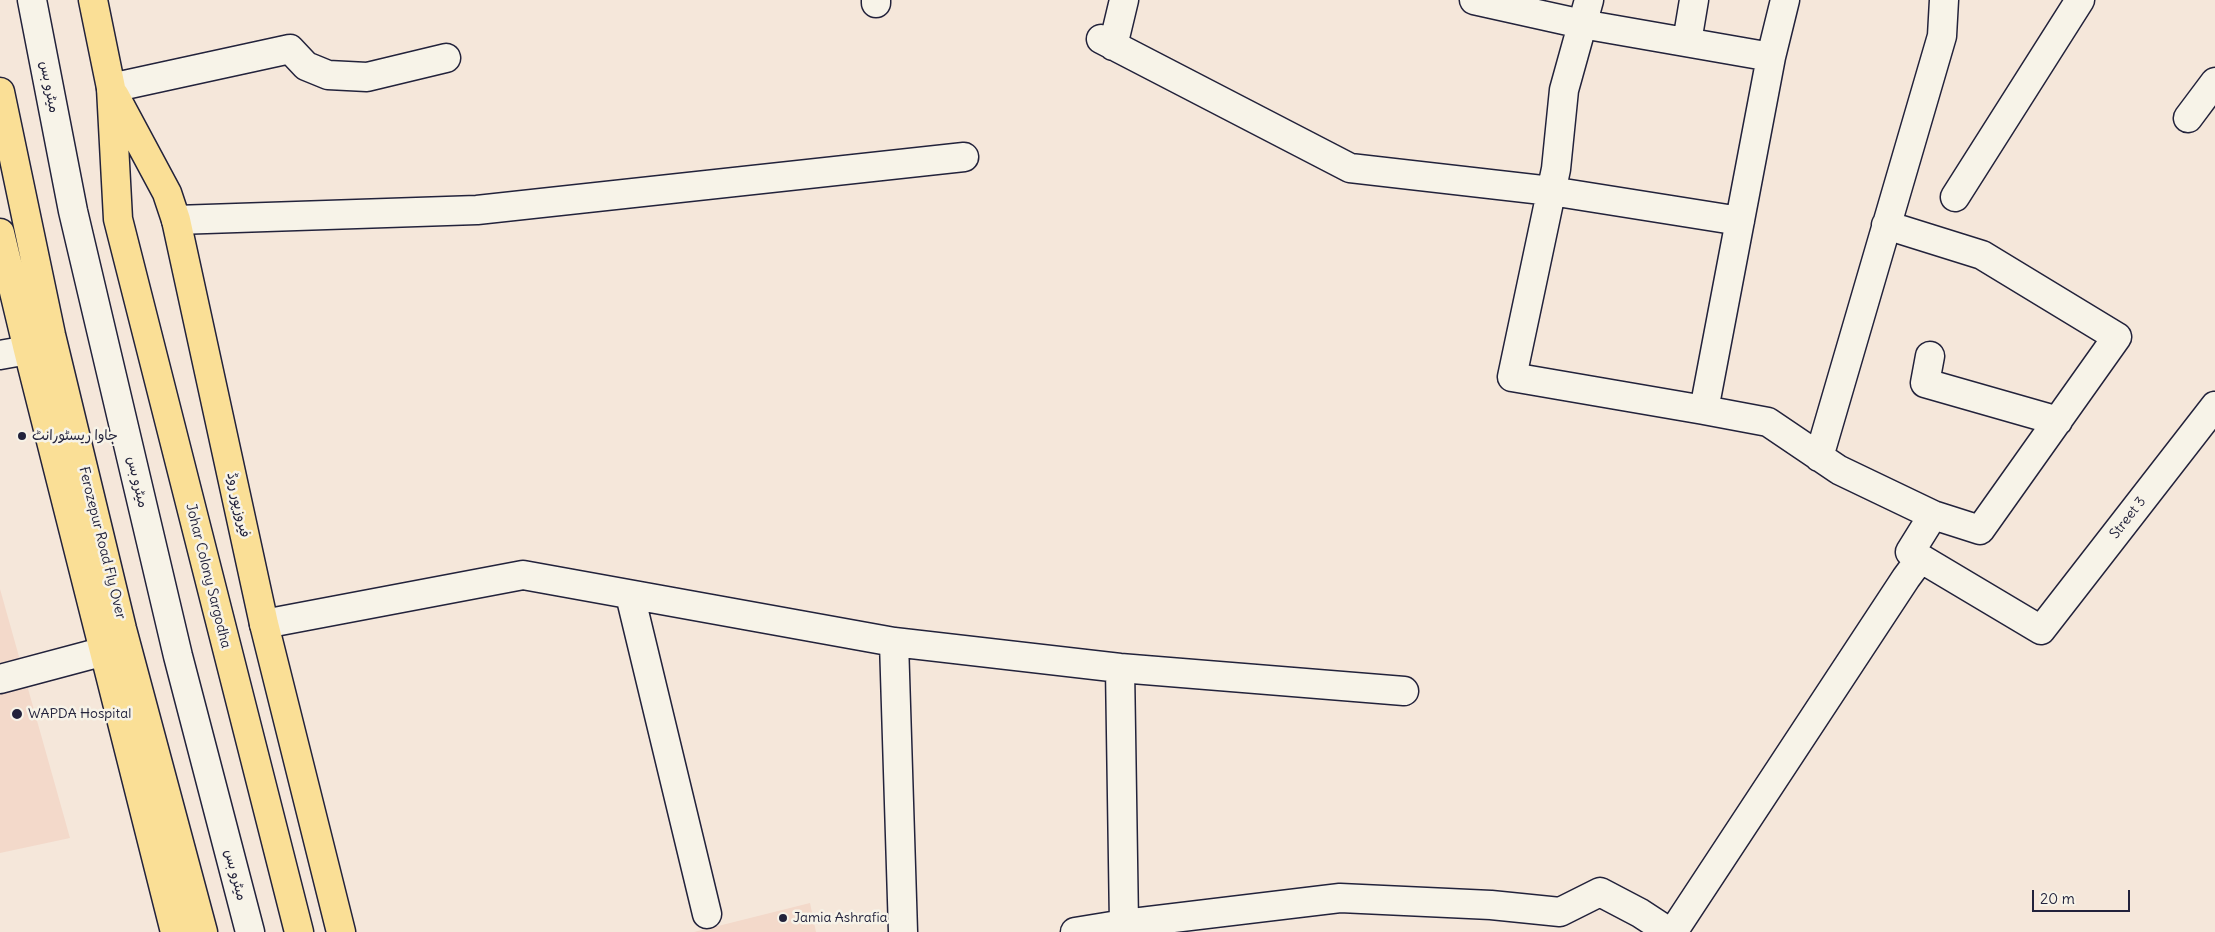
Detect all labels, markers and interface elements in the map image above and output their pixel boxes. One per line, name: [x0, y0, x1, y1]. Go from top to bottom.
street label: میٹرو بس: [36, 60, 62, 114]
place label: جاوا ریسٹورانٹ: [32, 428, 118, 444]
marker: جاوا ریسٹورانٹ: [16, 430, 28, 442]
street label: میٹرو بس: [123, 455, 151, 509]
street label: Ferozepur Road Fly Over: [75, 465, 129, 621]
street label: فیروزپور روڈ: [223, 471, 253, 539]
street label: Street 3: [2106, 494, 2150, 542]
street label: Johar Colony Sargodha: [182, 502, 234, 650]
place label: WAPDA Hospital: [28, 706, 131, 722]
marker: WAPDA Hospital: [10, 707, 24, 721]
street label: میٹرو بس: [220, 848, 250, 902]
scale bar: [2035, 880, 2132, 912]
text: 20 m: [2040, 889, 2075, 908]
place label: Jamia Ashrafia: [793, 910, 888, 926]
marker: Jamia Ashrafia: [777, 912, 789, 924]

